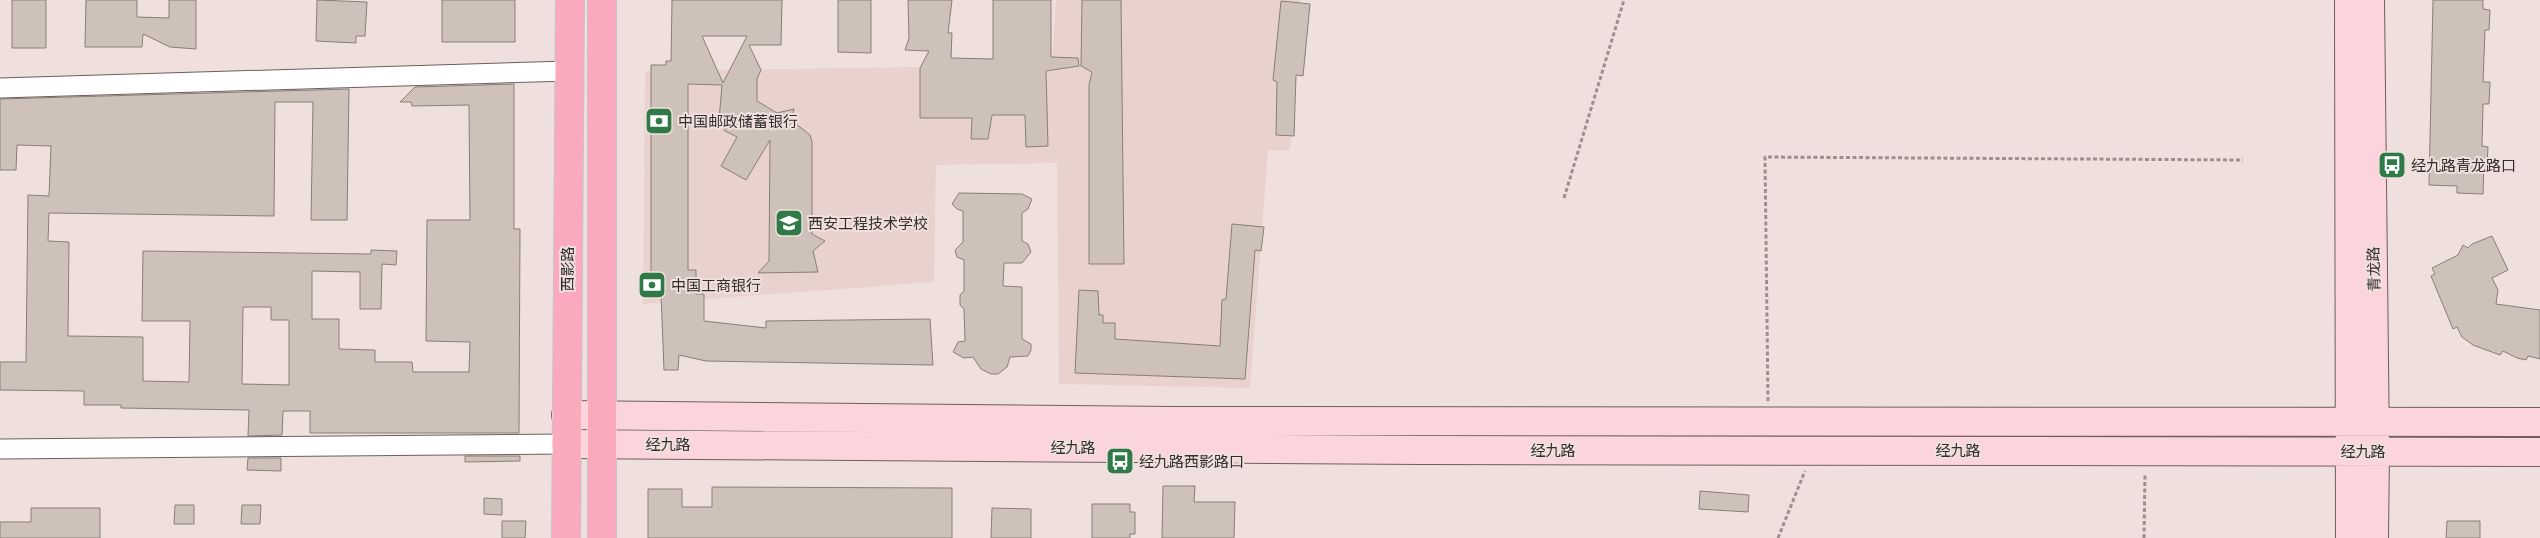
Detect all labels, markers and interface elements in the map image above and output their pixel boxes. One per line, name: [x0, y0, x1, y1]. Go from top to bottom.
bank icon: 中国邮政储蓄银行: [644, 106, 674, 136]
place label: 中国邮政储蓄银行: [678, 111, 798, 131]
bus stop icon: 经九路青龙路口: [2377, 150, 2407, 180]
place label: 经九路青龙路口: [2411, 155, 2516, 175]
school or university icon: 西安工程技术学校: [774, 208, 804, 238]
place label: 西安工程技术学校: [808, 213, 928, 233]
street label: 西影路: [557, 246, 577, 292]
street label: 青龙路: [2363, 246, 2383, 292]
bank icon: 中国工商银行: [637, 270, 667, 300]
place label: 中国工商银行: [671, 275, 761, 295]
street label: 经九路: [645, 434, 691, 454]
street label: 经九路: [1050, 437, 1096, 457]
street label: 经九路: [1530, 440, 1576, 460]
street label: 经九路: [1935, 440, 1981, 460]
street label: 经九路: [2340, 441, 2386, 461]
bus stop icon: 经九路西影路口: [1105, 446, 1135, 476]
place label: 经九路西影路口: [1139, 451, 1244, 471]

